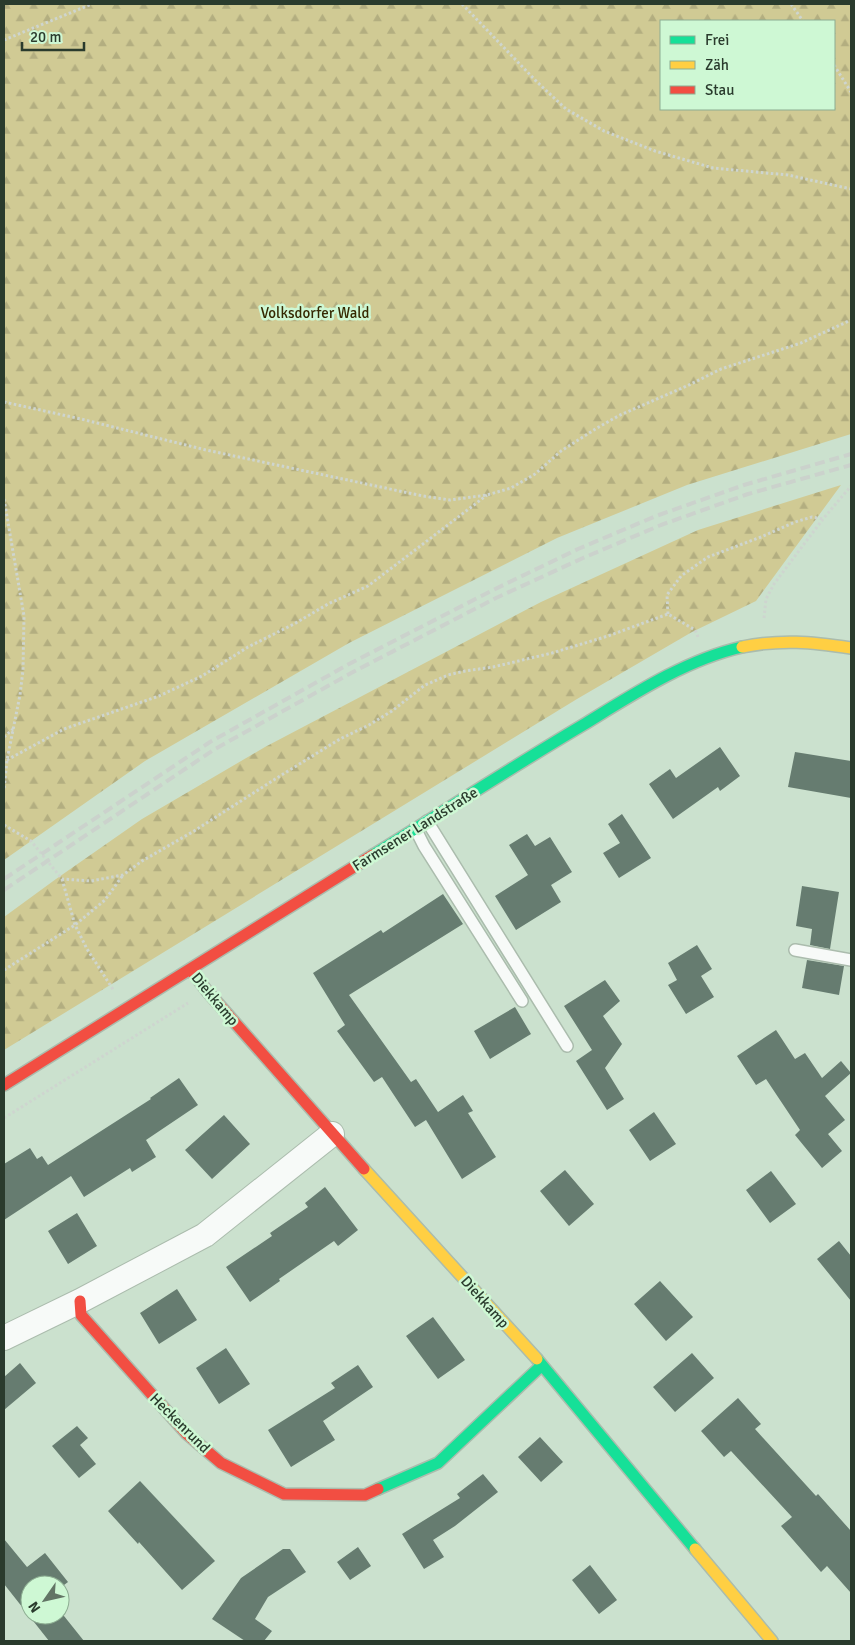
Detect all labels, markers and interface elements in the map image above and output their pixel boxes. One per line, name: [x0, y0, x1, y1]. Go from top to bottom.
scale bar: [22, 20, 85, 52]
legend: [660, 20, 835, 110]
text: 20 m: [30, 28, 61, 46]
text: Frei: [705, 31, 729, 49]
text: Zäh: [705, 56, 729, 74]
text: Stau: [705, 81, 734, 99]
park label: Volksdorfer Wald: [260, 304, 370, 322]
street label: Farmsener Landstraße: [349, 783, 481, 875]
street label: Diekkamp: [188, 969, 242, 1029]
street label: Diekkamp: [457, 1272, 513, 1332]
street label: Heckenrund: [146, 1389, 214, 1457]
north arrow: [20, 1575, 70, 1625]
text: N: [25, 1598, 44, 1616]

